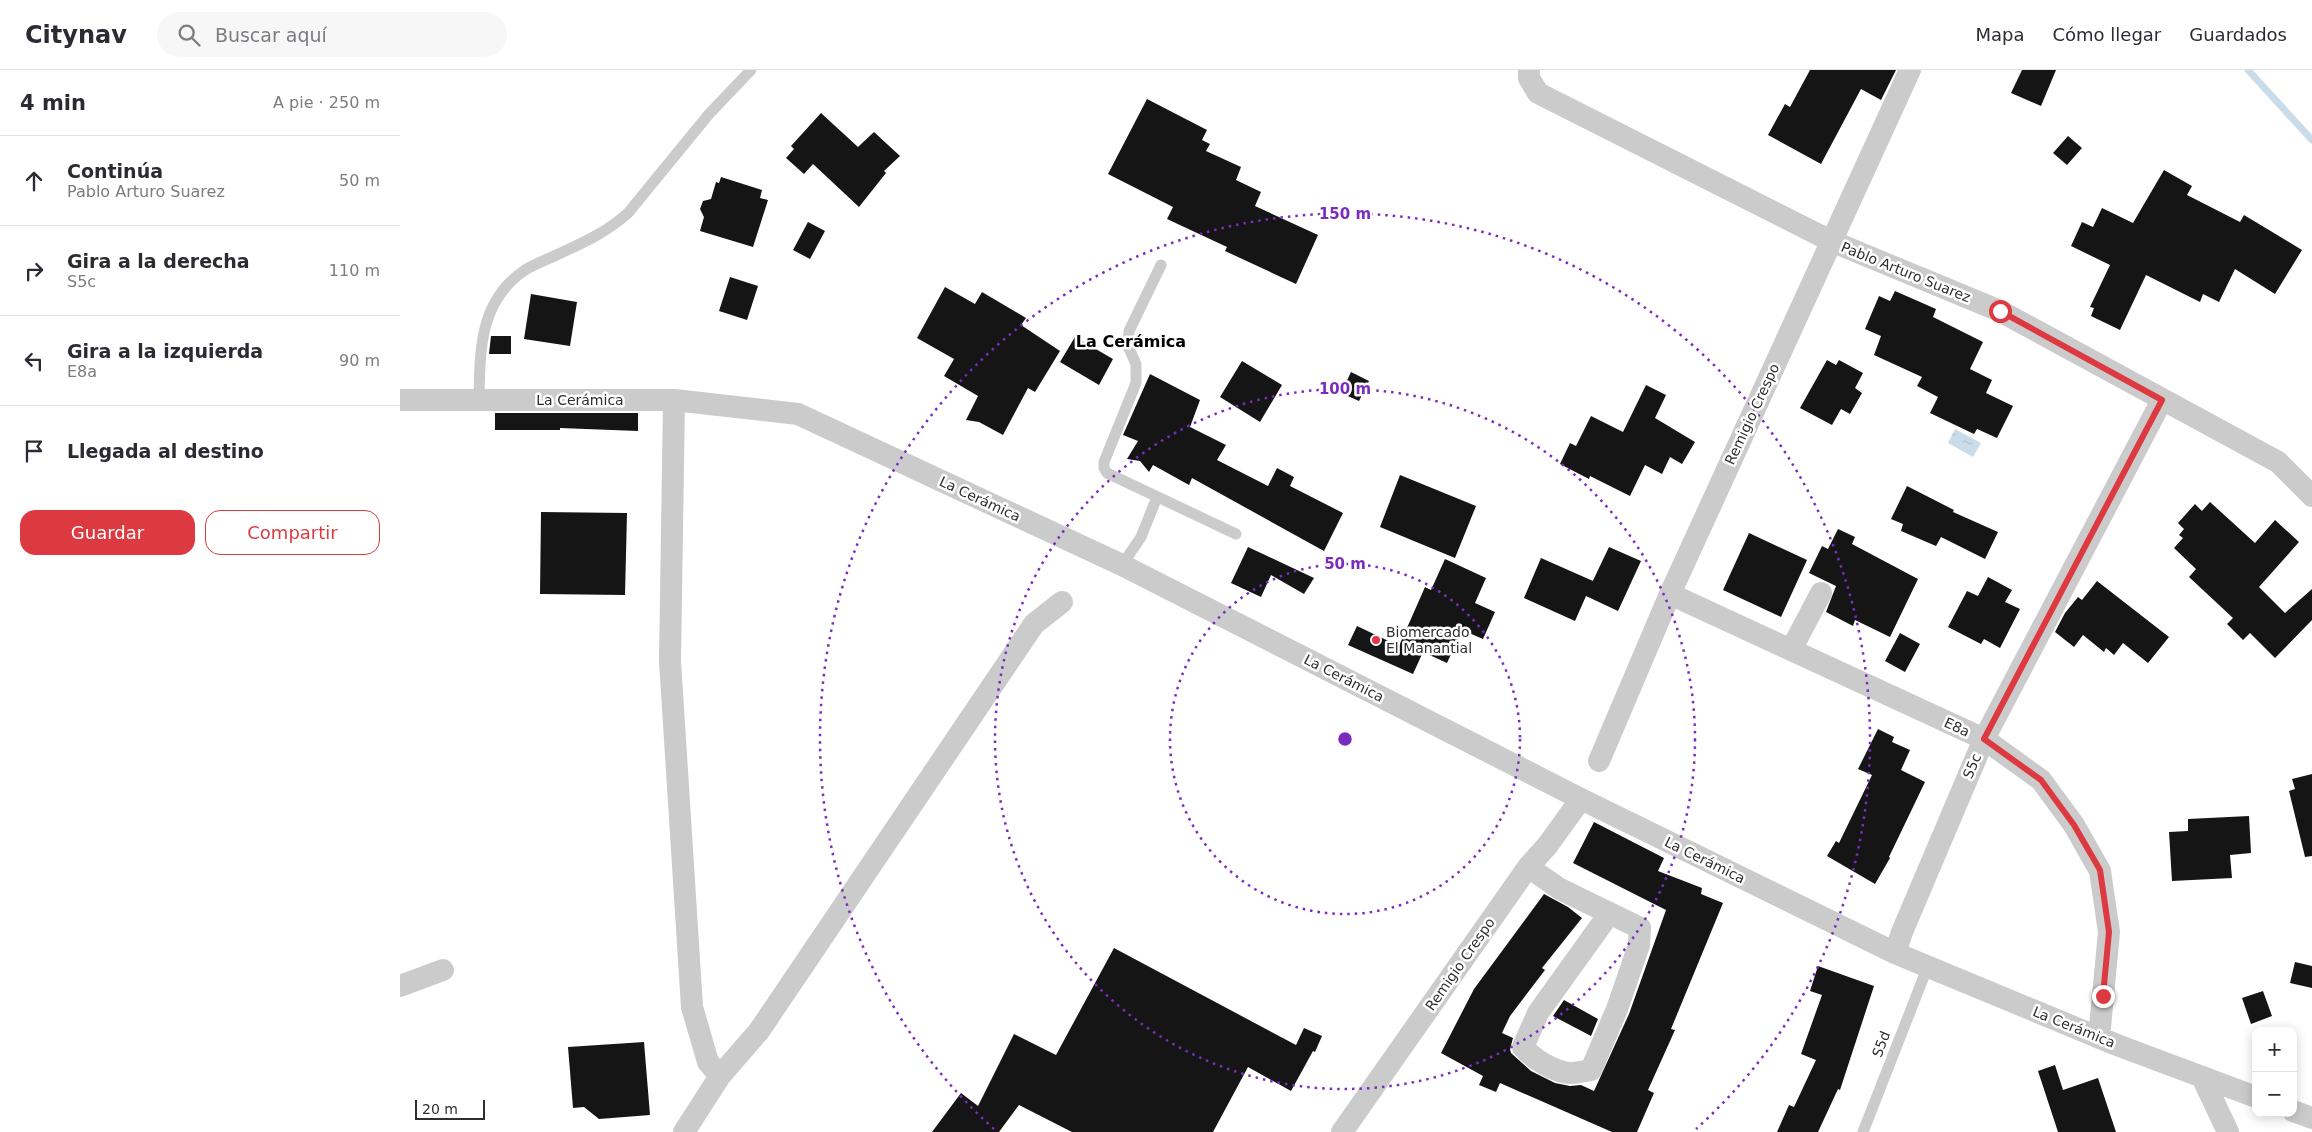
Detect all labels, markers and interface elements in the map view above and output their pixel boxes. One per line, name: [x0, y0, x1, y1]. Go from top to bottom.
search box: [157, 12, 507, 57]
text: Citynav: [25, 21, 127, 49]
icon: search: [175, 21, 203, 49]
text: Buscar aquí: [215, 24, 327, 46]
text: Mapa: [1975, 24, 2024, 45]
text: Cómo llegar: [2052, 24, 2161, 45]
text: Guardados: [2189, 24, 2287, 45]
text: 4 min: [20, 91, 86, 115]
text: A pie · 250 m: [273, 93, 380, 112]
text: Continúa: [67, 160, 163, 182]
icon: ahead: [20, 167, 48, 195]
text: 50 m: [339, 171, 380, 190]
text: Pablo Arturo Suarez: [67, 182, 225, 201]
text: 150 m: [1319, 205, 1371, 223]
street label: Pablo Arturo Suarez: [1839, 239, 1973, 305]
text: Gira a la derecha: [67, 250, 250, 272]
icon: right: [20, 257, 48, 285]
text: 110 m: [329, 261, 380, 280]
text: S5c: [67, 272, 96, 291]
route start: [1989, 300, 2012, 323]
district label: La Cerámica: [1076, 332, 1186, 351]
text: Gira a la izquierda: [67, 340, 263, 362]
icon: left: [20, 347, 48, 375]
text: 90 m: [339, 351, 380, 370]
street label: Remigio Crespo: [1722, 361, 1782, 467]
text: E8a: [67, 362, 97, 381]
text: 100 m: [1319, 380, 1371, 398]
street label: La Cerámica: [536, 392, 624, 408]
icon: arrive: [20, 437, 48, 465]
text: Llegada al destino: [67, 440, 264, 462]
street label: La Cerámica: [937, 473, 1023, 525]
button: Guardar: [20, 510, 195, 555]
button: Compartir: [205, 510, 380, 555]
text: 50 m: [1324, 555, 1366, 573]
place label: Biomercado El Manantial: [1386, 624, 1472, 656]
marker: Biomercado El Manantial: [1370, 634, 1382, 646]
street label: La Cerámica: [1301, 651, 1387, 705]
street label: E8a: [1942, 714, 1972, 740]
centre of rings: [1336, 730, 1354, 748]
street label: S5c: [1960, 751, 1984, 781]
street label: La Cerámica: [1662, 834, 1748, 886]
street label: Remigio Crespo: [1422, 915, 1498, 1013]
route end: [2092, 985, 2115, 1008]
street label: La Cerámica: [2031, 1003, 2117, 1051]
map controls: [2252, 1027, 2297, 1117]
button: +: [2252, 1027, 2297, 1072]
street label: S5d: [1869, 1029, 1893, 1059]
button: −: [2252, 1072, 2297, 1117]
scale bar: [415, 1097, 485, 1120]
text: 20 m: [422, 1101, 458, 1117]

